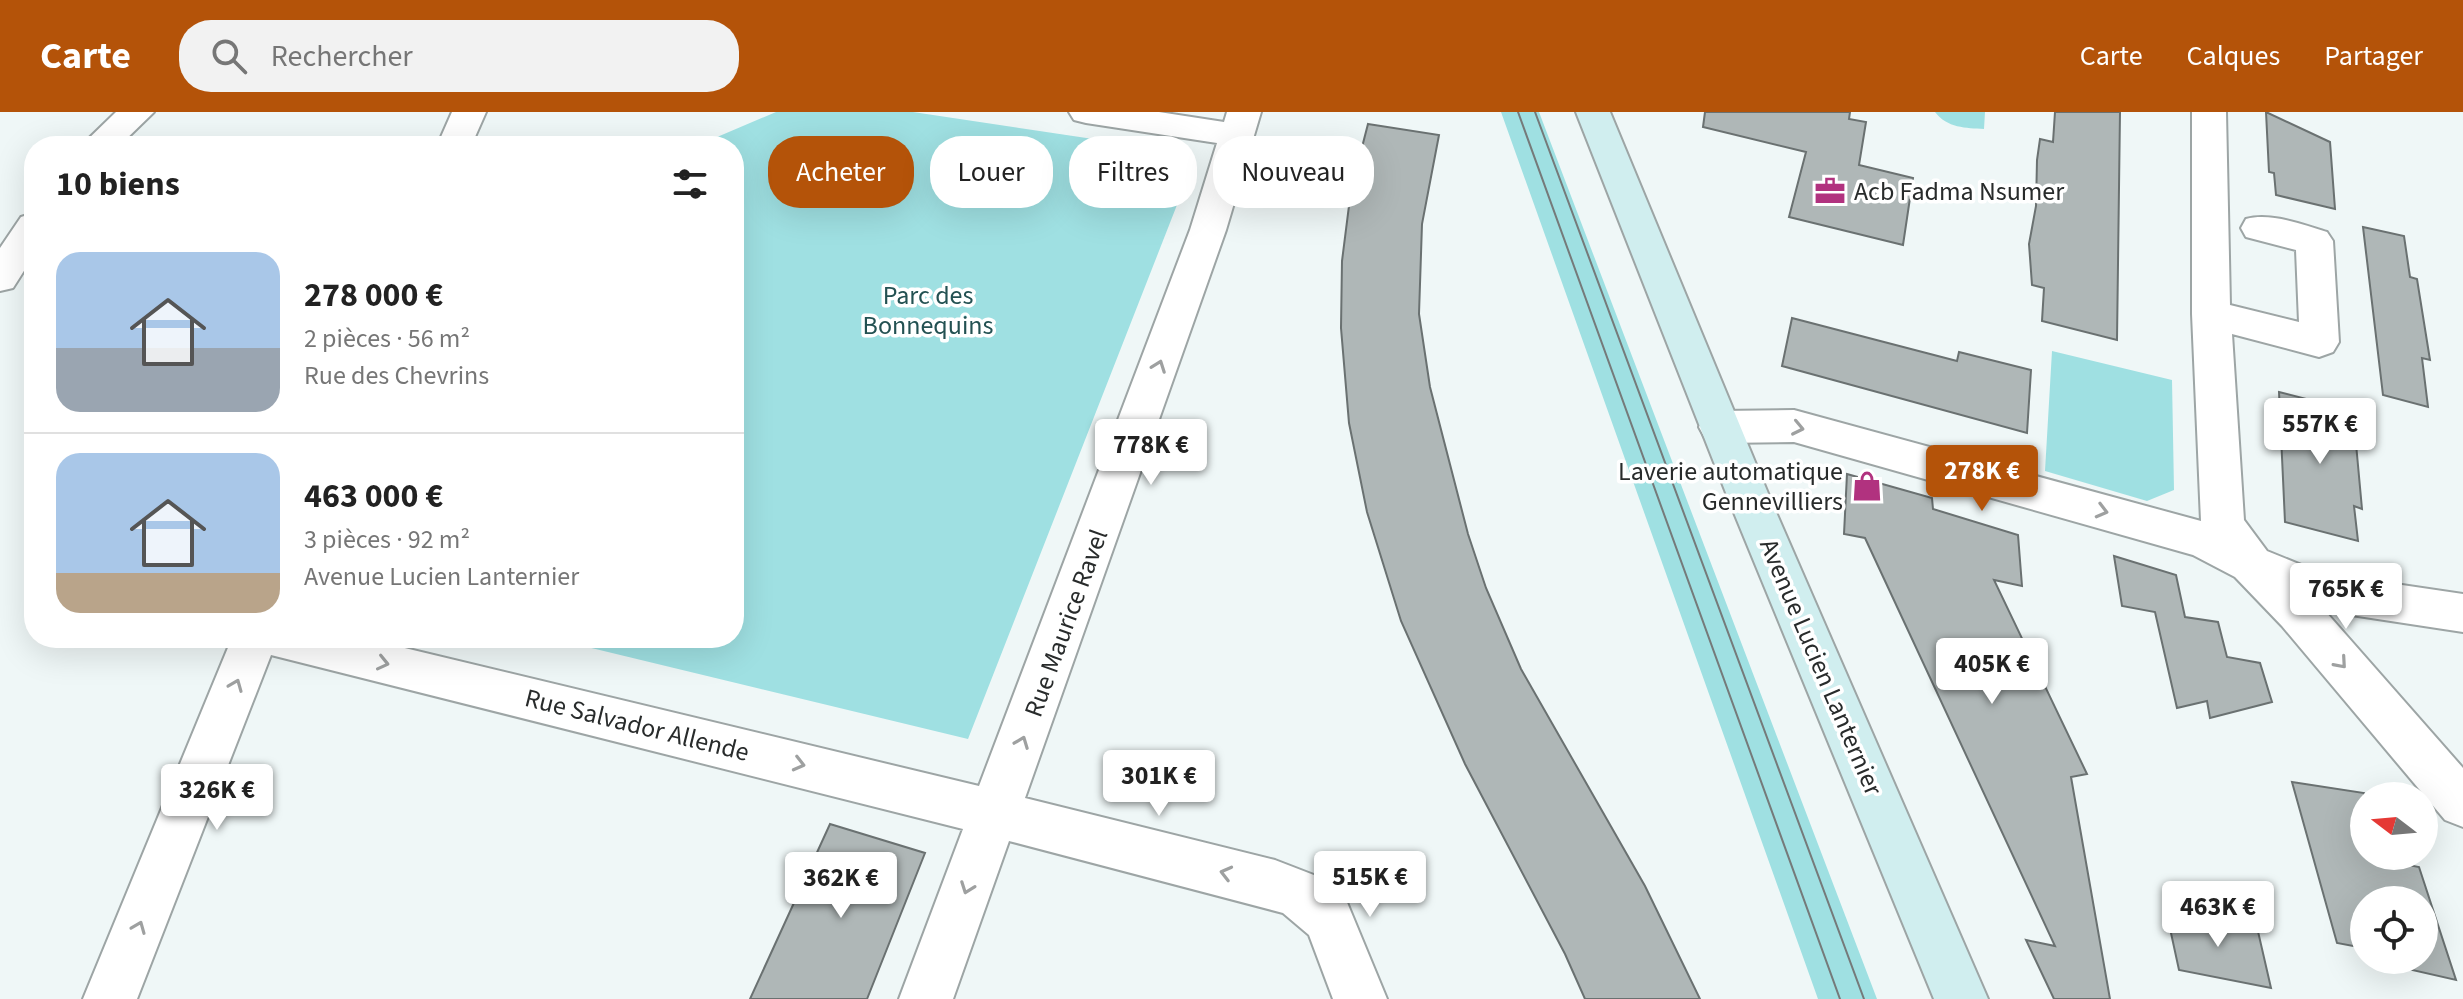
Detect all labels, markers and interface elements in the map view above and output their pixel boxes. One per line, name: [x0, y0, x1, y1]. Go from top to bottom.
search box: [179, 20, 739, 92]
text: Carte: [40, 29, 131, 83]
icon: search: [207, 34, 251, 78]
text: Rechercher: [271, 35, 413, 78]
text: Carte: [2080, 36, 2143, 76]
text: Calques: [2187, 36, 2280, 76]
text: Partager: [2324, 36, 2423, 76]
chip: Acheter: [768, 136, 914, 208]
chip: Louer: [930, 136, 1053, 208]
chip: Filtres: [1069, 136, 1197, 208]
chip: Nouveau: [1213, 136, 1374, 208]
text: 10 biens: [56, 160, 180, 209]
icon: filters: [668, 162, 712, 206]
place label: Acb Fadma Nsumer: [1854, 173, 2065, 210]
office icon: Acb Fadma Nsumer: [1813, 174, 1847, 208]
text: 278 000 €: [304, 271, 443, 320]
park label: Parc des Bonnequins: [863, 277, 994, 344]
icon: home: [120, 284, 216, 380]
text: 2 pièces · 56 m²: [304, 320, 470, 357]
text: Rue des Chevrins: [304, 357, 489, 394]
one-way arrow: [1149, 360, 1165, 374]
pin: 557K €: [2255, 398, 2385, 466]
text: 557K €: [2282, 405, 2358, 442]
pin: 778K €: [1086, 419, 1216, 487]
one-way arrow: [1790, 419, 1804, 436]
text: 778K €: [1113, 426, 1189, 463]
pin: 278K €: [1917, 445, 2047, 513]
text: 278K €: [1944, 452, 2020, 489]
place label: Laverie automatique Gennevilliers: [1618, 453, 1843, 520]
shop icon: Laverie automatique Gennevilliers: [1850, 469, 1884, 503]
text: 463 000 €: [304, 472, 443, 521]
icon: home: [120, 485, 216, 581]
one-way arrow: [2095, 502, 2109, 519]
text: 3 pièces · 92 m²: [304, 521, 470, 558]
street label: Rue Maurice Ravel: [1015, 524, 1117, 722]
street label: Avenue Lucien Lanternier: [1750, 533, 1892, 802]
text: Avenue Lucien Lanternier: [304, 558, 579, 595]
pin: 765K €: [2281, 563, 2411, 631]
text: 765K €: [2308, 570, 2384, 607]
pin: 405K €: [1927, 638, 2057, 706]
text: 405K €: [1954, 645, 2030, 682]
one-way arrow: [375, 654, 389, 671]
one-way arrow: [2331, 654, 2346, 669]
one-way arrow: [226, 679, 243, 693]
street label: Rue Salvador Allende: [521, 679, 753, 771]
one-way arrow: [1012, 736, 1029, 750]
pin: 301K €: [1094, 750, 1224, 818]
one-way arrow: [791, 755, 805, 772]
text: 301K €: [1121, 757, 1197, 794]
pin: 326K €: [152, 764, 282, 832]
text: 326K €: [179, 771, 255, 808]
north arrow: [2350, 782, 2438, 870]
map controls: [2350, 782, 2438, 974]
pin: 515K €: [1305, 851, 1435, 919]
pin: 362K €: [776, 852, 906, 920]
text: 515K €: [1332, 858, 1408, 895]
text: 362K €: [803, 859, 879, 896]
one-way arrow: [1220, 865, 1234, 882]
one-way arrow: [960, 880, 977, 894]
pin: 463K €: [2153, 881, 2283, 949]
button: locate: [2350, 886, 2438, 974]
text: 463K €: [2180, 888, 2256, 925]
one-way arrow: [130, 921, 146, 935]

